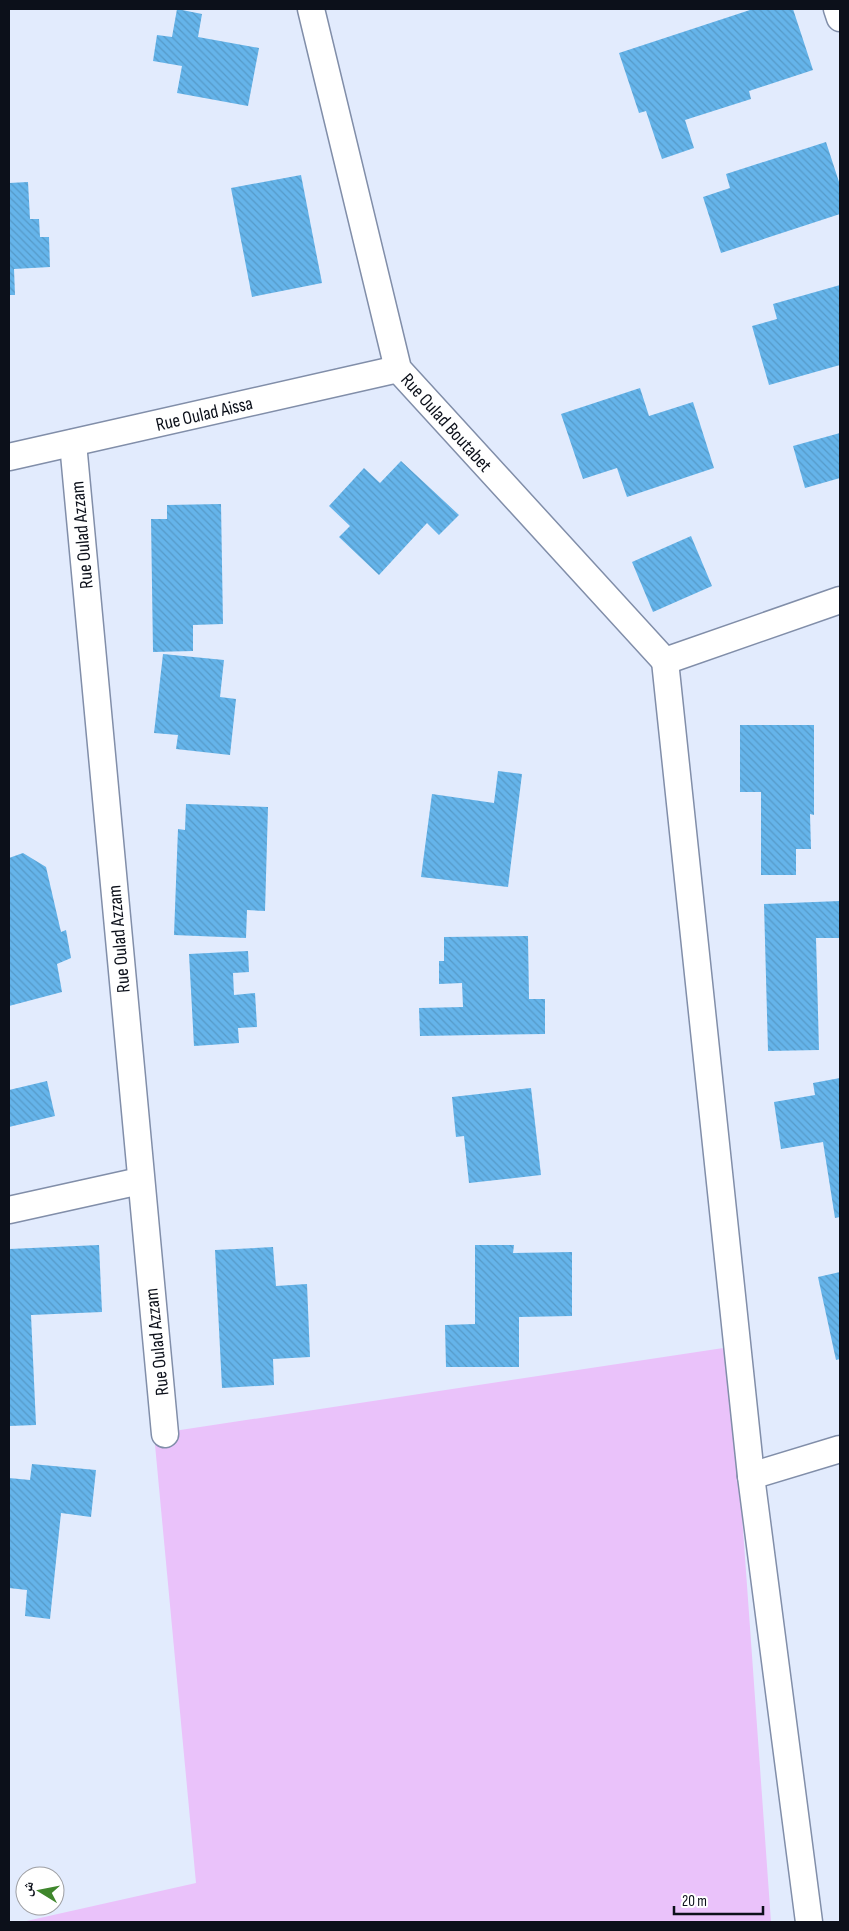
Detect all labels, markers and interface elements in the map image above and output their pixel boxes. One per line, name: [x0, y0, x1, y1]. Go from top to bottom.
street label: Rue Oulad Boutabet: [396, 369, 496, 477]
street label: Rue Oulad Aissa: [154, 392, 255, 437]
street label: Rue Oulad Azzam: [66, 480, 99, 590]
street label: Rue Oulad Azzam: [103, 884, 136, 994]
street label: Rue Oulad Azzam: [140, 1287, 175, 1397]
north arrow: [15, 1866, 65, 1916]
text: ش: [18, 1880, 37, 1898]
scale bar: [674, 1884, 763, 1916]
text: 20 m: [682, 1892, 707, 1911]

